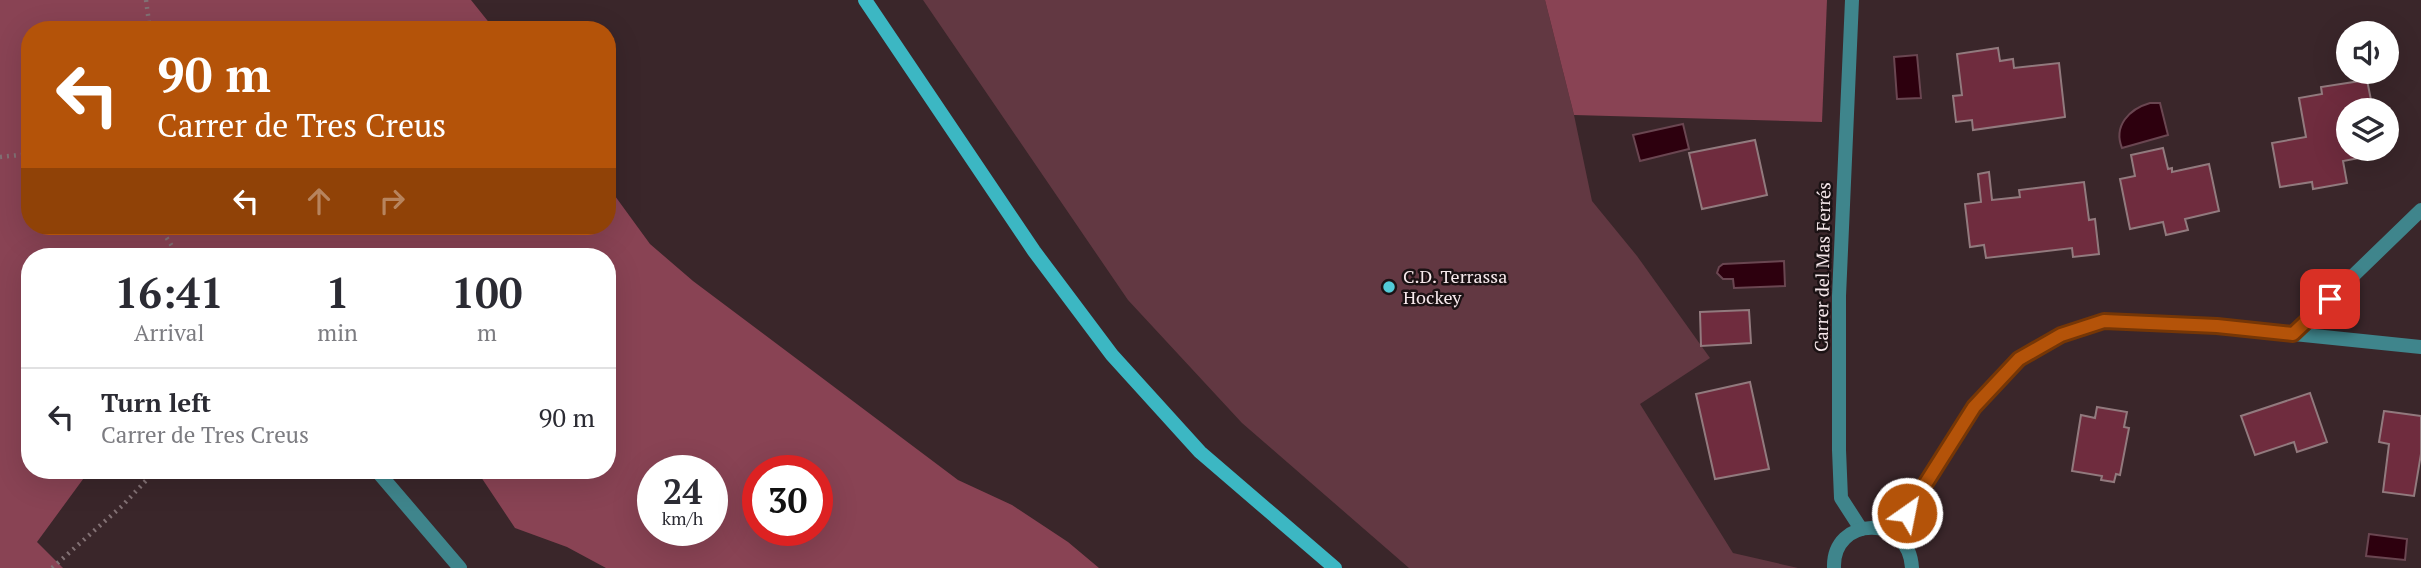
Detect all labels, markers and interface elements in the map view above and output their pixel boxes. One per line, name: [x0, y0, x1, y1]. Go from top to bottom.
map controls: [2336, 21, 2399, 161]
button: sound: [2336, 21, 2399, 84]
text: 90 m: [157, 41, 271, 106]
icon: left: [42, 49, 133, 140]
button: layers: [2336, 98, 2399, 161]
text: Carrer de Tres Creus: [157, 104, 446, 146]
icon: left: [227, 182, 265, 220]
icon: ahead: [300, 182, 338, 220]
icon: right: [373, 182, 411, 220]
street label: Carrer del Mas Ferrés: [1809, 182, 1835, 352]
text: 16:41: [115, 264, 224, 320]
text: 1: [326, 264, 349, 320]
text: 100: [451, 264, 522, 320]
place label: C.D. Terrassa Hockey: [1403, 264, 1507, 309]
pin: [2300, 269, 2360, 329]
marker: C.D. Terrassa Hockey: [1381, 279, 1397, 295]
icon: arrive: [2311, 280, 2349, 318]
text: Arrival: [134, 317, 204, 348]
text: min: [317, 317, 358, 348]
text: m: [477, 317, 497, 348]
text: Turn left: [101, 385, 211, 419]
icon: left: [42, 398, 80, 436]
text: 90 m: [539, 400, 595, 434]
text: Carrer de Tres Creus: [101, 419, 309, 450]
speed limit sign: 30: [742, 455, 833, 546]
text: 24: [663, 468, 702, 514]
position arrow: [1870, 476, 1944, 550]
text: km/h: [662, 506, 703, 530]

